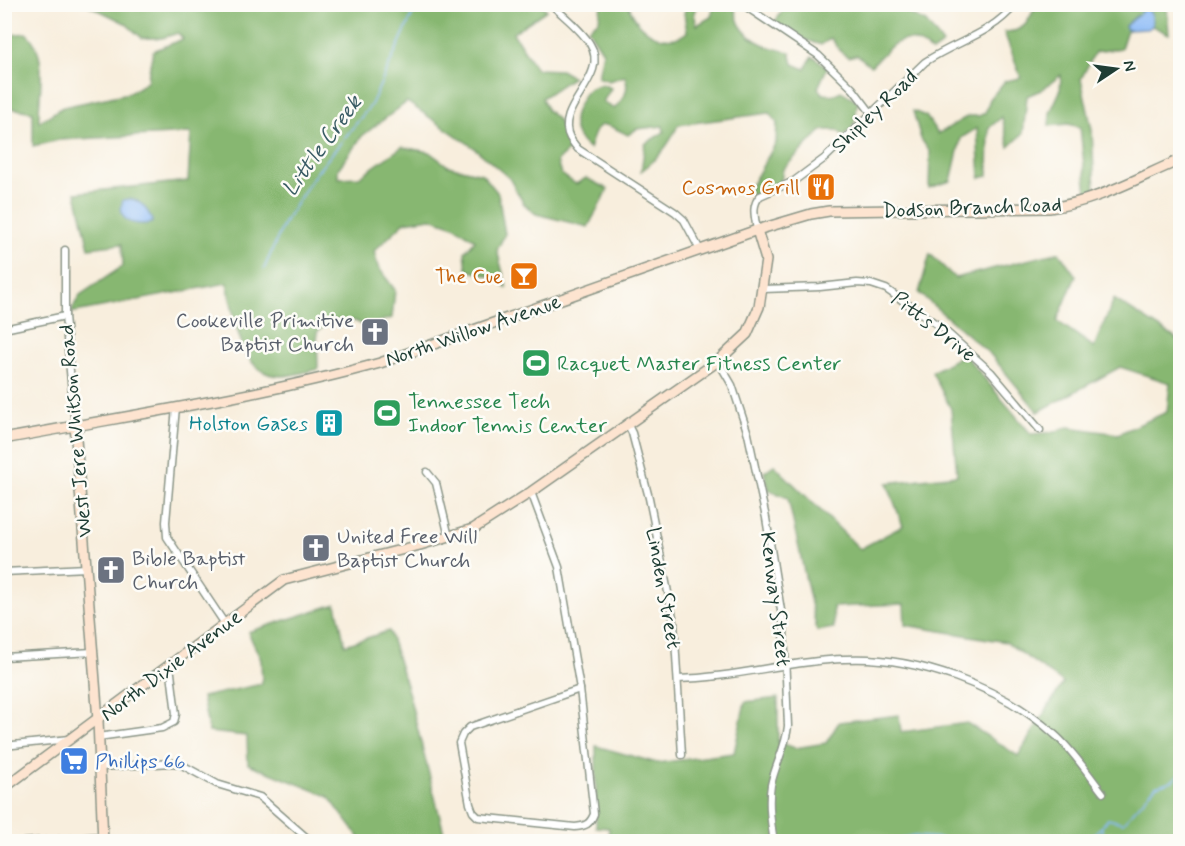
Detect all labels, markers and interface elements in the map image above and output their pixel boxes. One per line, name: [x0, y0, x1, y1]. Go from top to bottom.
north arrow: [1086, 39, 1146, 99]
text: N: [1118, 58, 1141, 74]
street label: Shipley Road: [825, 63, 924, 160]
water label: Little Creek: [277, 89, 370, 202]
restaurant icon: Cosmos Grill: [805, 171, 837, 203]
place label: Cosmos Grill: [681, 174, 800, 202]
street label: Dodson Branch Road: [882, 191, 1062, 225]
bar icon: The Cue: [508, 260, 540, 292]
place label: The Cue: [435, 263, 503, 291]
street label: Pitts Drive: [885, 285, 981, 369]
street label: North Willow Avenue: [382, 288, 565, 374]
place label: Cookeville Primitive Baptist Church: [176, 307, 354, 359]
church icon: Cookeville Primitive Baptist Church: [359, 316, 391, 348]
street label: West Jere Whitson Road: [53, 323, 99, 539]
sports icon: Racquet Master Fitness Center: [520, 347, 552, 379]
place label: Racquet Master Fitness Center: [557, 350, 841, 378]
place label: Tennessee Tech Indoor Tennis Center: [408, 388, 607, 440]
sports icon: Tennessee Tech Indoor Tennis Center: [371, 397, 403, 429]
building icon: Holston Gases: [313, 407, 345, 439]
place label: Holston Gases: [189, 410, 308, 438]
place label: United Free Will Baptist Church: [337, 523, 477, 575]
street label: Linden Street: [639, 525, 688, 651]
street label: Kenway Street: [753, 530, 797, 668]
church icon: United Free Will Baptist Church: [300, 532, 332, 564]
place label: Bible Baptist Church: [132, 545, 246, 597]
church icon: Bible Baptist Church: [95, 554, 127, 586]
street label: North Dixie Avenue: [95, 603, 248, 728]
supermarket icon: Phillips 66: [58, 745, 90, 777]
place label: Phillips 66: [95, 748, 186, 776]

